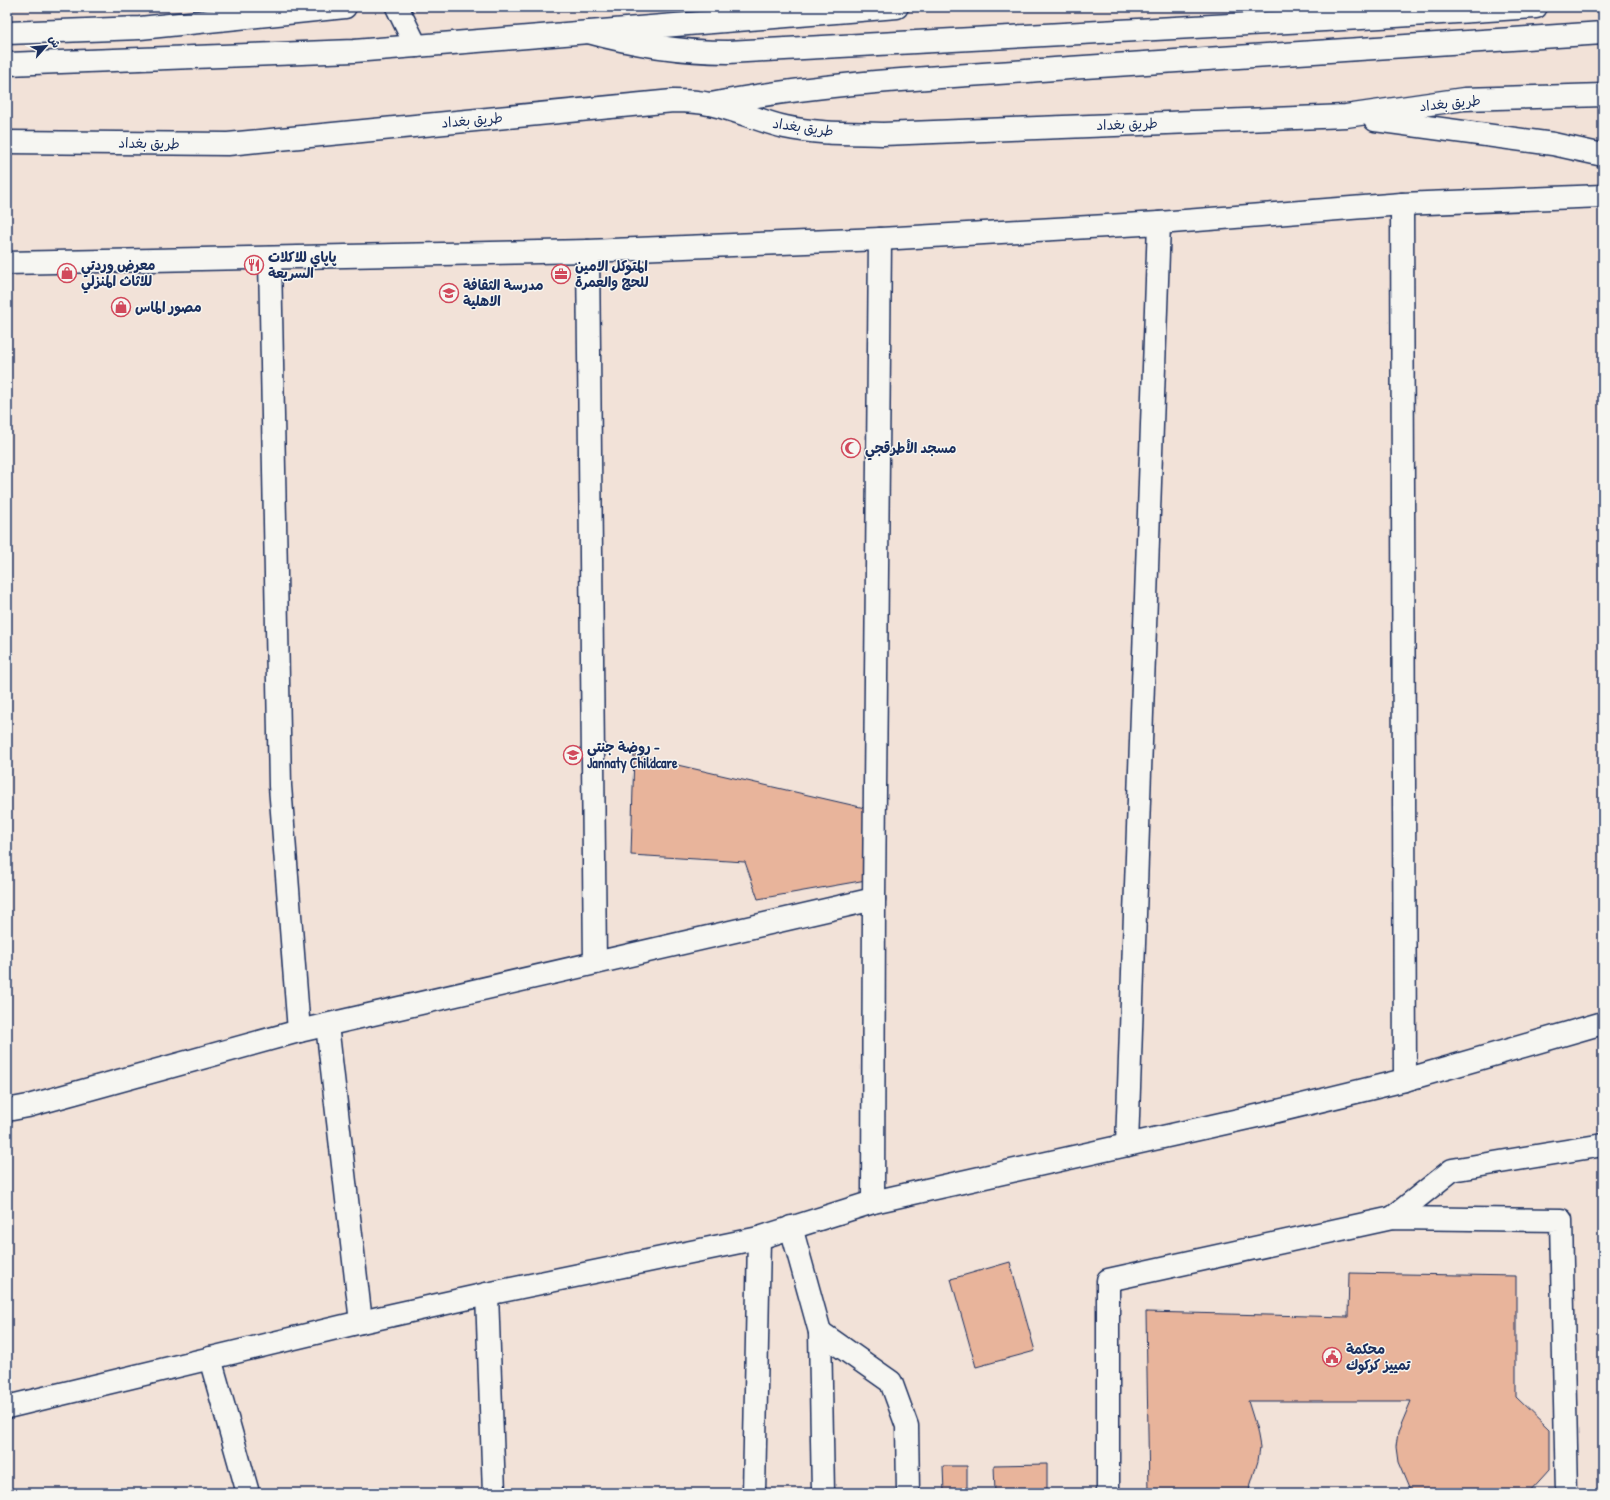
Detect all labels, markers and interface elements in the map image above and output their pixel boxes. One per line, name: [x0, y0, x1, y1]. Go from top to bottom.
north arrow: [26, 26, 66, 66]
text: ش: [46, 33, 64, 50]
street label: طريق بغداد: [1418, 90, 1481, 115]
street label: طريق بغداد: [441, 107, 503, 132]
street label: طريق بغداد: [771, 113, 835, 140]
street label: طريق بغداد: [1096, 113, 1158, 134]
street label: طريق بغداد: [118, 132, 180, 153]
place label: پاپاي للاكلات السريعة: [268, 247, 336, 282]
restaurant icon: پاپاي للاكلات السريعة: [243, 254, 265, 276]
place label: معرض وردتي للاثاث المنزلي: [81, 255, 155, 294]
place label: المتوكل الامين للحج والعمرة: [575, 256, 649, 291]
shop icon: معرض وردتي للاثاث المنزلي: [56, 262, 78, 284]
office icon: المتوكل الامين للحج والعمرة: [550, 263, 572, 285]
place label: مدرسة الثقافة الاهلية: [463, 275, 543, 310]
school or university icon: مدرسة الثقافة الاهلية: [438, 282, 460, 304]
shop icon: مصور الماس: [110, 296, 132, 318]
place label: مصور الماس: [135, 297, 202, 317]
mosque icon: مسجد الأطرقجي: [840, 437, 862, 459]
place label: مسجد الأطرقجي: [865, 438, 956, 461]
place label: روضة جنتي - Jannaty Childcare: [587, 737, 678, 774]
school or university icon: روضة جنتي - Jannaty Childcare: [562, 744, 584, 766]
place label: محكمة تمييز كركوك: [1346, 1339, 1411, 1375]
public building icon: محكمة تمييز كركوك: [1321, 1346, 1343, 1368]

